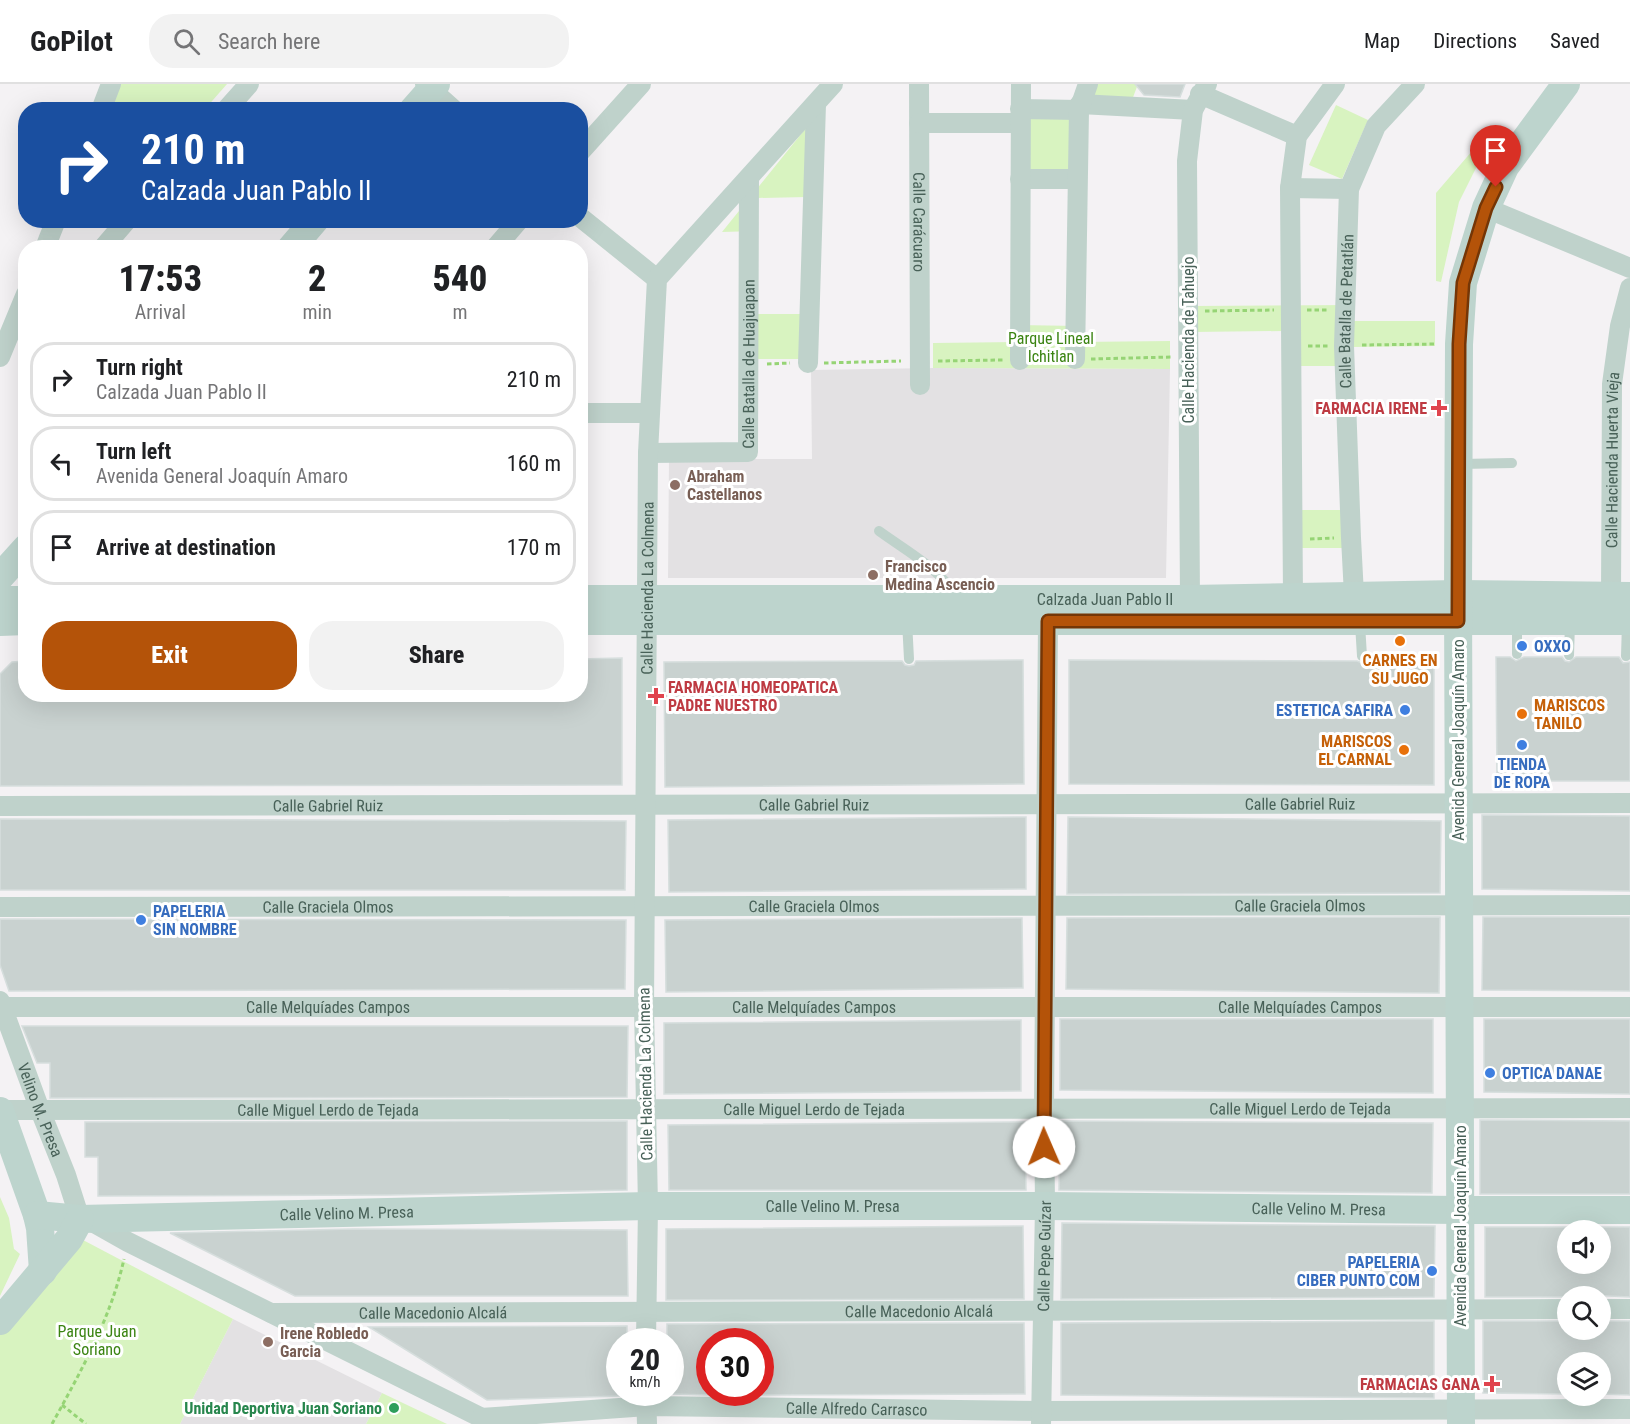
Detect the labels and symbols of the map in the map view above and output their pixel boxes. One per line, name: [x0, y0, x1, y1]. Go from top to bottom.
pin: [1470, 125, 1521, 187]
street label: Calle Carácuaro: [909, 172, 929, 272]
street label: Calle Batalla de Petatlán: [1335, 234, 1358, 389]
street label: Calle Hacienda de Tahuejo: [1179, 257, 1198, 423]
street label: Calle Batalla de Huajuapan: [739, 279, 759, 449]
park label: Parque Lineal Ichitlan: [1008, 329, 1094, 366]
street label: Calle Hacienda Huerta Vieja: [1602, 371, 1624, 548]
place label: FARMACIA IRENE: [1315, 399, 1427, 418]
marker: FARMACIA IRENE: [1432, 401, 1446, 415]
place label: Abraham Castellanos: [687, 467, 762, 504]
marker: Abraham Castellanos: [668, 478, 682, 492]
street label: Calle Hacienda La Colmena: [637, 501, 658, 675]
place label: Francisco Medina Ascencio: [885, 557, 995, 594]
marker: Francisco Medina Ascencio: [866, 568, 880, 582]
street label: Calzada Juan Pablo II: [1037, 590, 1173, 609]
marker: CARNES EN SU JUGO: [1393, 634, 1407, 648]
place label: OXXO: [1534, 637, 1571, 656]
street label: Avenida General Joaquín Amaro: [1449, 639, 1468, 841]
marker: OXXO: [1515, 639, 1529, 653]
place label: CARNES EN SU JUGO: [1362, 651, 1438, 688]
place label: FARMACIA HOMEOPATICA PADRE NUESTRO: [668, 678, 839, 715]
marker: FARMACIA HOMEOPATICA PADRE NUESTRO: [649, 689, 663, 703]
place label: MARISCOS TANILO: [1534, 696, 1605, 733]
place label: ESTETICA SAFIRA: [1276, 701, 1393, 720]
marker: ESTETICA SAFIRA: [1398, 703, 1412, 717]
marker: MARISCOS TANILO: [1515, 707, 1529, 721]
place label: MARISCOS EL CARNAL: [1318, 732, 1392, 769]
marker: TIENDA DE ROPA: [1515, 738, 1529, 752]
marker: MARISCOS EL CARNAL: [1397, 743, 1411, 757]
place label: TIENDA DE ROPA: [1494, 755, 1551, 792]
street label: Calle Gabriel Ruiz: [759, 795, 869, 815]
street label: Calle Gabriel Ruiz: [1245, 795, 1355, 814]
street label: Calle Gabriel Ruiz: [273, 796, 383, 815]
street label: Calle Graciela Olmos: [1234, 896, 1366, 915]
street label: Calle Graciela Olmos: [748, 897, 880, 916]
street label: Calle Graciela Olmos: [262, 898, 394, 917]
place label: PAPELERIA SIN NOMBRE: [153, 902, 237, 939]
marker: PAPELERIA SIN NOMBRE: [134, 913, 148, 927]
street label: Calle Hacienda La Colmena: [634, 987, 657, 1161]
street label: Calle Melquíades Campos: [246, 998, 410, 1017]
street label: Calle Melquíades Campos: [732, 998, 896, 1017]
street label: Calle Melquíades Campos: [1218, 998, 1382, 1017]
street label: Velino M. Presa: [14, 1060, 67, 1160]
place label: OPTICA DANAE: [1502, 1064, 1602, 1083]
marker: OPTICA DANAE: [1483, 1066, 1497, 1080]
street label: Calle Miguel Lerdo de Tejada: [1209, 1099, 1391, 1119]
street label: Calle Miguel Lerdo de Tejada: [237, 1100, 419, 1120]
street label: Calle Miguel Lerdo de Tejada: [723, 1100, 905, 1119]
position arrow: [1012, 1115, 1076, 1179]
street label: Avenida General Joaquín Amaro: [1451, 1125, 1470, 1327]
street label: Calle Velino M. Presa: [766, 1197, 900, 1216]
street label: Calle Velino M. Presa: [1251, 1199, 1386, 1219]
street label: Calle Pepe Guízar: [1034, 1200, 1055, 1312]
street label: Calle Velino M. Presa: [279, 1202, 414, 1224]
place label: PAPELERIA CIBER PUNTO COM: [1297, 1253, 1420, 1290]
marker: PAPELERIA CIBER PUNTO COM: [1425, 1264, 1439, 1278]
street label: Calle Macedonio Alcalá: [845, 1302, 993, 1321]
street label: Calle Macedonio Alcalá: [359, 1303, 507, 1323]
park label: Parque Juan Soriano: [58, 1322, 136, 1359]
place label: Irene Robledo Garcia: [280, 1324, 369, 1361]
speed limit sign: 30: [696, 1328, 774, 1406]
marker: Irene Robledo Garcia: [261, 1335, 275, 1349]
place label: FARMACIAS GANA: [1360, 1375, 1480, 1394]
marker: FARMACIAS GANA: [1485, 1377, 1499, 1391]
place label: Unidad Deportiva Juan Soriano: [184, 1399, 382, 1418]
street label: Calle Alfredo Carrasco: [786, 1399, 928, 1420]
marker: Unidad Deportiva Juan Soriano: [387, 1401, 401, 1415]

